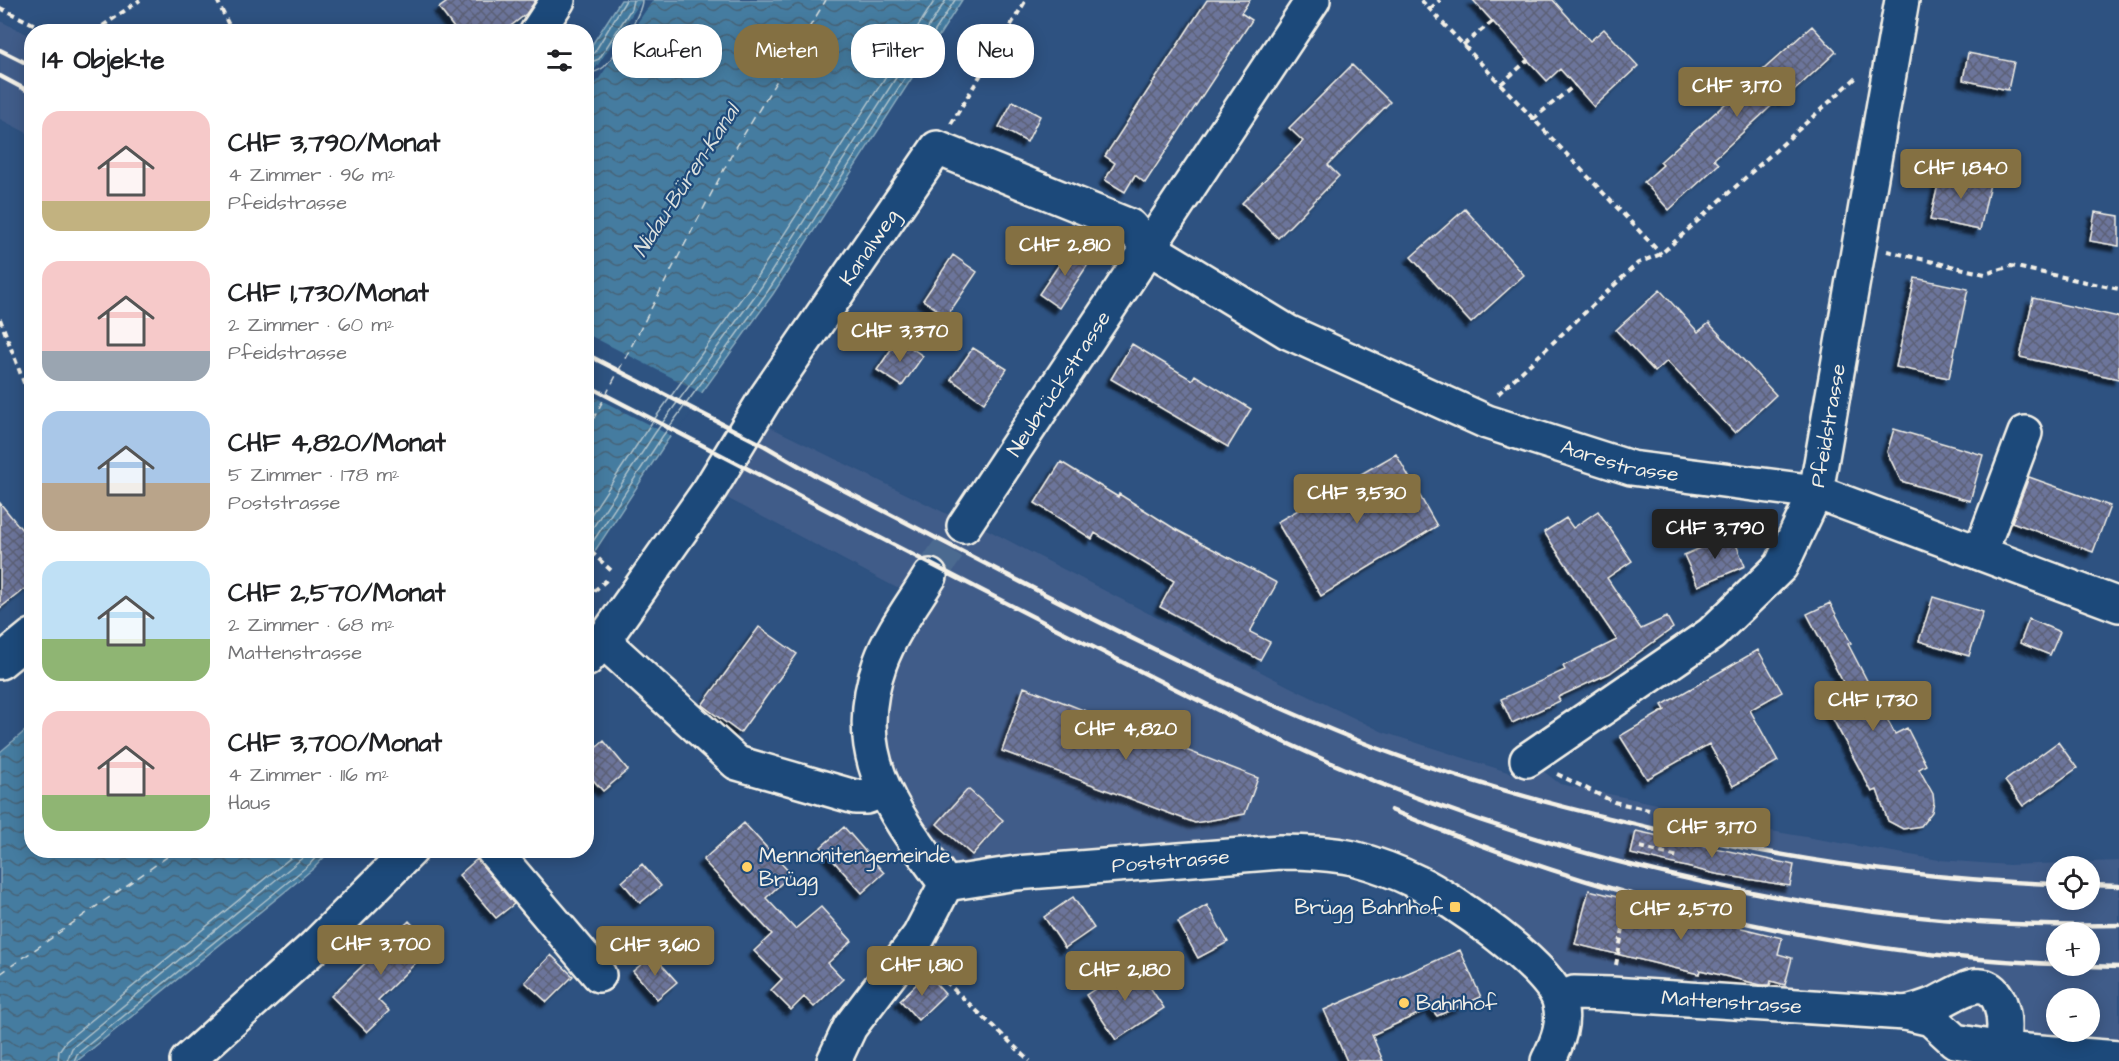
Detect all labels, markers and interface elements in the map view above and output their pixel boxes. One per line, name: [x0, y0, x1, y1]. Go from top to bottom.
chip: Kaufen: [612, 24, 722, 78]
chip: Mieten: [734, 24, 839, 78]
chip: Filter: [851, 24, 945, 78]
chip: Neu: [957, 24, 1034, 78]
text: 14 Objekte: [42, 42, 165, 78]
icon: filters: [543, 44, 576, 77]
pin: CHF 3,170: [1668, 67, 1806, 118]
text: CHF 3,170: [1692, 72, 1782, 100]
water label: Nidau-Büren-Kanal: [625, 96, 749, 263]
text: CHF 3,790/Monat: [228, 125, 440, 161]
icon: home: [90, 135, 162, 207]
pin: CHF 1,840: [1892, 149, 2030, 200]
text: CHF 1,840: [1914, 154, 2008, 182]
text: 4 Zimmer · 96 m²: [228, 161, 395, 189]
text: Pfeidstrasse: [228, 189, 347, 217]
street label: Kanalweg: [833, 203, 908, 291]
pin: CHF 2,810: [996, 226, 1134, 277]
text: CHF 2,810: [1019, 231, 1111, 259]
text: CHF 1,730/Monat: [228, 275, 429, 311]
icon: home: [90, 285, 162, 357]
street label: Neubrückstrasse: [1000, 305, 1118, 462]
text: 2 Zimmer · 60 m²: [228, 311, 394, 339]
pin: CHF 3,370: [831, 312, 969, 363]
text: CHF 3,370: [852, 317, 948, 345]
text: Pfeidstrasse: [228, 339, 347, 367]
street label: Pfeidstrasse: [1803, 361, 1853, 490]
text: CHF 4,820/Monat: [228, 425, 446, 461]
street label: Aarestrasse: [1557, 433, 1681, 489]
icon: home: [90, 435, 162, 507]
text: 5 Zimmer · 178 m²: [228, 461, 400, 489]
pin: CHF 3,530: [1288, 474, 1426, 525]
text: CHF 3,530: [1308, 479, 1406, 507]
text: Poststrasse: [228, 489, 340, 517]
pin: CHF 3,790: [1646, 509, 1784, 560]
text: CHF 3,790: [1666, 514, 1764, 542]
text: CHF 2,570/Monat: [228, 575, 446, 611]
icon: home: [90, 585, 162, 657]
text: 2 Zimmer · 68 m²: [228, 611, 395, 639]
text: Mattenstrasse: [228, 639, 362, 667]
pin: CHF 1,730: [1804, 681, 1942, 732]
text: CHF 1,730: [1828, 686, 1918, 714]
pin: CHF 4,820: [1057, 710, 1195, 761]
text: CHF 4,820: [1075, 715, 1177, 743]
text: CHF 3,700/Monat: [228, 725, 442, 761]
icon: home: [90, 735, 162, 807]
text: 4 Zimmer · 116 m²: [228, 761, 389, 789]
text: Haus: [228, 789, 270, 817]
pin: CHF 3,170: [1643, 808, 1781, 859]
text: CHF 3,170: [1667, 813, 1757, 841]
place label: Mennonitengemeinde Brügg: [759, 841, 950, 896]
street label: Poststrasse: [1111, 842, 1231, 880]
map controls: [2046, 856, 2100, 1042]
button: locate: [2046, 856, 2100, 910]
marker: Mennonitengemeinde Brügg: [740, 860, 754, 874]
pin: CHF 2,570: [1612, 890, 1750, 941]
place label: Brügg Bahnhof: [1295, 893, 1444, 924]
text: CHF 2,570: [1630, 895, 1732, 923]
marker: Brügg Bahnhof: [1448, 900, 1462, 914]
button: +: [2046, 922, 2100, 976]
pin: CHF 3,700: [312, 925, 450, 976]
pin: CHF 3,610: [586, 926, 724, 977]
text: CHF 3,700: [331, 930, 431, 958]
text: CHF 3,610: [610, 931, 700, 959]
pin: CHF 1,810: [853, 946, 991, 997]
text: CHF 1,810: [881, 951, 963, 979]
pin: CHF 2,180: [1056, 951, 1194, 1002]
text: CHF 2,180: [1079, 956, 1171, 984]
street label: Mattenstrasse: [1660, 983, 1803, 1021]
button: −: [2046, 988, 2100, 1042]
place label: Bahnhof: [1416, 989, 1498, 1018]
marker: Bahnhof: [1397, 996, 1411, 1010]

